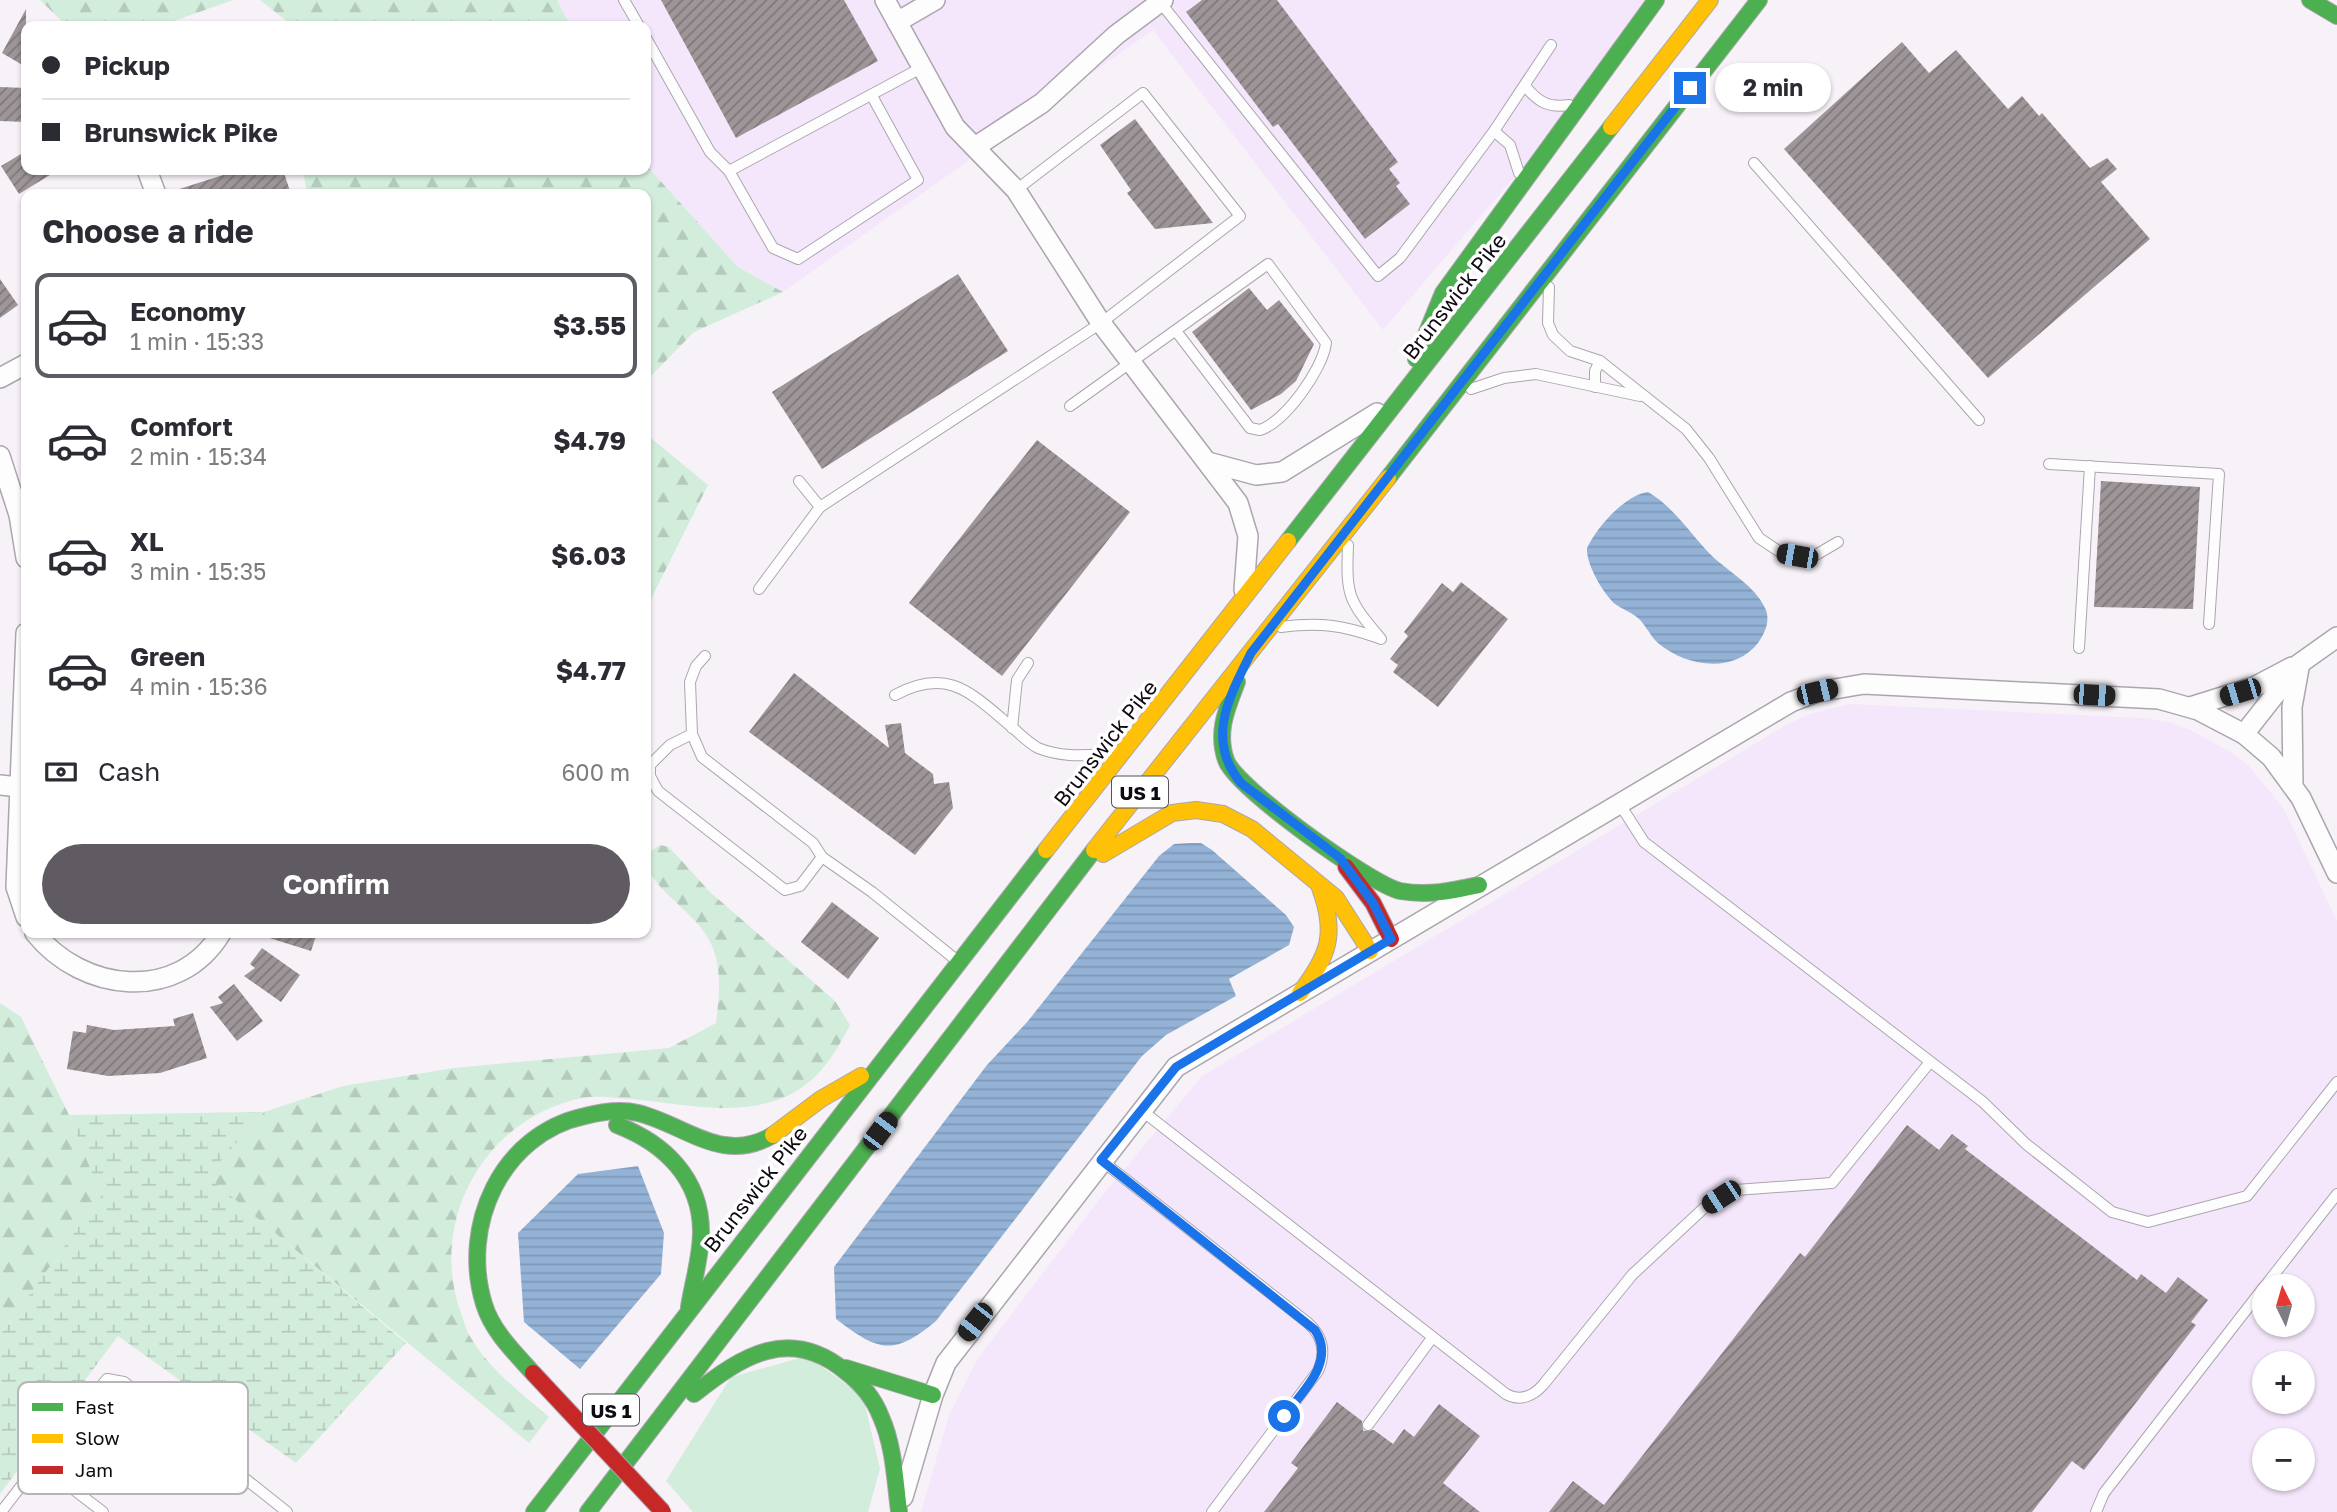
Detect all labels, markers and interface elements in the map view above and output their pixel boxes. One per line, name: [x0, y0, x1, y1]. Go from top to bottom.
text: Pickup: [84, 50, 170, 81]
callout: 2 min: [1714, 64, 1830, 112]
route end: [1674, 72, 1706, 104]
text: 2 min: [1743, 73, 1803, 101]
text: Brunswick Pike: [84, 117, 278, 148]
text: Choose a ride: [42, 212, 254, 250]
street label: Brunswick Pike: [1397, 228, 1511, 364]
icon: car: [46, 294, 109, 357]
text: Economy: [130, 296, 246, 327]
text: $3.55: [553, 310, 626, 341]
text: 1 min · 15:33: [130, 327, 264, 355]
icon: car: [46, 409, 109, 472]
text: Comfort: [130, 411, 233, 442]
text: $4.79: [553, 425, 626, 456]
text: 2 min · 15:34: [130, 442, 267, 470]
icon: car: [46, 524, 109, 587]
text: XL: [130, 526, 164, 557]
text: $6.03: [551, 540, 626, 571]
car: [1775, 542, 1820, 570]
text: 3 min · 15:35: [130, 557, 266, 585]
icon: car: [46, 639, 109, 702]
text: Green: [130, 641, 205, 672]
text: $4.77: [556, 655, 626, 686]
text: 4 min · 15:36: [130, 672, 268, 700]
street label: Brunswick Pike: [1048, 675, 1162, 811]
car: [2217, 676, 2264, 708]
car: [1795, 677, 1840, 707]
car: [2073, 683, 2116, 707]
icon: cash: [42, 753, 80, 791]
text: Cash: [98, 756, 160, 787]
text: 600 m: [561, 758, 630, 786]
road number: US 1: [1112, 776, 1168, 807]
button: Confirm: [42, 844, 630, 924]
car: [859, 1108, 902, 1154]
street label: Brunswick Pike: [698, 1121, 812, 1257]
car: [1698, 1177, 1745, 1217]
north arrow: [2252, 1274, 2315, 1337]
map controls: [2252, 1274, 2315, 1491]
car: [954, 1299, 997, 1345]
button: +: [2252, 1351, 2315, 1414]
legend: [18, 1382, 248, 1494]
road number: US 1: [583, 1394, 639, 1426]
text: Fast: [75, 1395, 114, 1418]
route start: [1268, 1400, 1300, 1432]
text: Slow: [75, 1426, 120, 1449]
button: −: [2252, 1428, 2315, 1491]
text: Jam: [75, 1458, 113, 1481]

